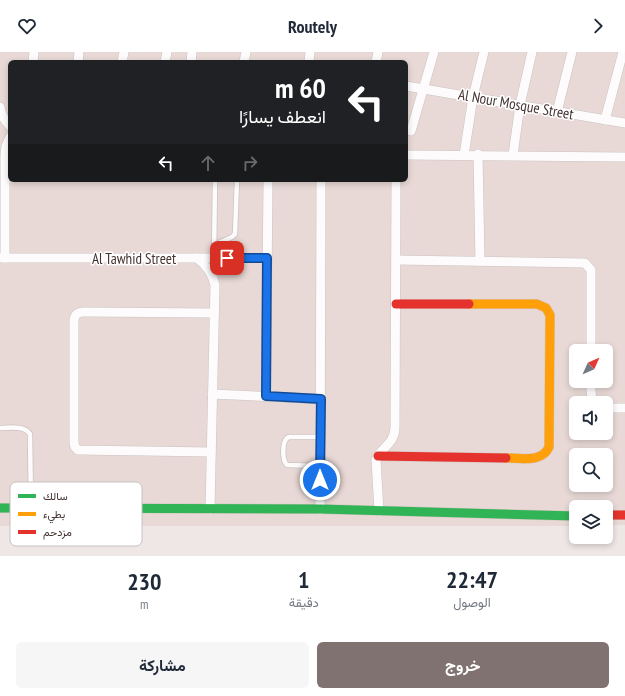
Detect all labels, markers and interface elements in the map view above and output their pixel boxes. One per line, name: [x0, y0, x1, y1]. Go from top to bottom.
icon: heart: [16, 15, 38, 37]
text: Routely: [288, 15, 337, 38]
icon: forward: [587, 15, 609, 37]
text: 60 m: [275, 69, 326, 106]
icon: left: [340, 76, 392, 128]
street label: Al Nour Mosque Street: [457, 85, 575, 123]
text: انعطف يسارًا: [239, 105, 326, 128]
icon: left: [155, 152, 177, 174]
icon: ahead: [197, 152, 219, 174]
icon: right: [239, 152, 261, 174]
pin: [210, 241, 244, 275]
icon: arrive: [216, 247, 238, 269]
street label: Al Tawhid Street: [92, 249, 176, 268]
north arrow: [569, 344, 613, 388]
map controls: [569, 344, 613, 544]
button: sound: [569, 396, 613, 440]
button: search: [569, 448, 613, 492]
position arrow: [299, 459, 341, 501]
legend: [10, 482, 142, 546]
text: سالك: [43, 489, 68, 503]
button: layers: [569, 500, 613, 544]
text: بطيء: [43, 507, 65, 524]
text: مزدحم: [43, 525, 72, 540]
text: 1: [298, 564, 309, 595]
text: 22:47: [446, 564, 498, 595]
text: 230: [127, 566, 162, 597]
text: دقيقة: [289, 594, 319, 611]
text: الوصول: [453, 594, 491, 611]
text: m: [140, 596, 149, 613]
button: مشاركة: [16, 642, 309, 688]
button: خروج: [317, 642, 609, 688]

